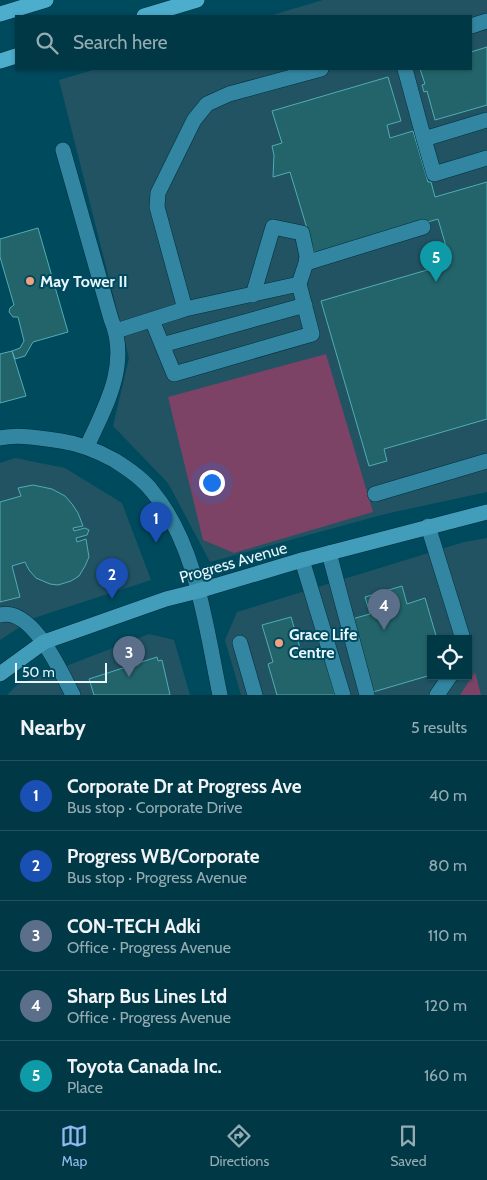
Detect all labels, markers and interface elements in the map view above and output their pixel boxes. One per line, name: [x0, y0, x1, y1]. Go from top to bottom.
search box: [15, 15, 472, 70]
icon: search: [33, 29, 61, 57]
text: Search here: [73, 31, 167, 54]
pin: 5: [420, 241, 452, 282]
place label: May Tower II: [40, 272, 127, 291]
marker: May Tower II: [24, 275, 36, 287]
your location: [199, 470, 225, 496]
pin: 1: [140, 502, 172, 543]
street label: Progress Avenue: [177, 538, 289, 587]
pin: 2: [96, 558, 128, 599]
pin: 4: [368, 589, 400, 630]
place label: Grace Life Centre: [289, 625, 357, 662]
map controls: [427, 635, 472, 680]
button: locate: [427, 635, 472, 680]
pin: 3: [113, 636, 145, 677]
marker: Grace Life Centre: [273, 637, 285, 649]
scale bar: [15, 660, 108, 683]
text: 50 m: [22, 663, 55, 681]
text: Nearby: [20, 715, 86, 740]
text: 5 results: [411, 718, 467, 737]
text: Corporate Dr at Progress Ave: [67, 775, 302, 798]
text: 1: [33, 786, 39, 805]
text: 40 m: [429, 786, 467, 805]
text: Bus stop · Corporate Drive: [67, 798, 242, 817]
text: Progress WB/Corporate: [67, 845, 260, 868]
text: 2: [32, 856, 40, 875]
text: 80 m: [429, 856, 467, 875]
text: Bus stop · Progress Avenue: [67, 868, 247, 887]
text: CON-TECH Adki: [67, 915, 201, 938]
text: 3: [32, 926, 40, 945]
text: 110 m: [428, 926, 467, 945]
text: Office · Progress Avenue: [67, 938, 231, 957]
text: Sharp Bus Lines Ltd: [67, 985, 227, 1008]
text: 4: [31, 996, 41, 1015]
text: 120 m: [425, 996, 467, 1015]
text: Office · Progress Avenue: [67, 1008, 231, 1027]
text: Toyota Canada Inc.: [67, 1055, 222, 1078]
text: 5: [32, 1066, 40, 1085]
text: 160 m: [424, 1066, 467, 1085]
text: Place: [67, 1078, 103, 1097]
tab: Map: [60, 1122, 88, 1170]
tab: Directions: [209, 1122, 269, 1170]
tab: Saved: [390, 1122, 427, 1170]

